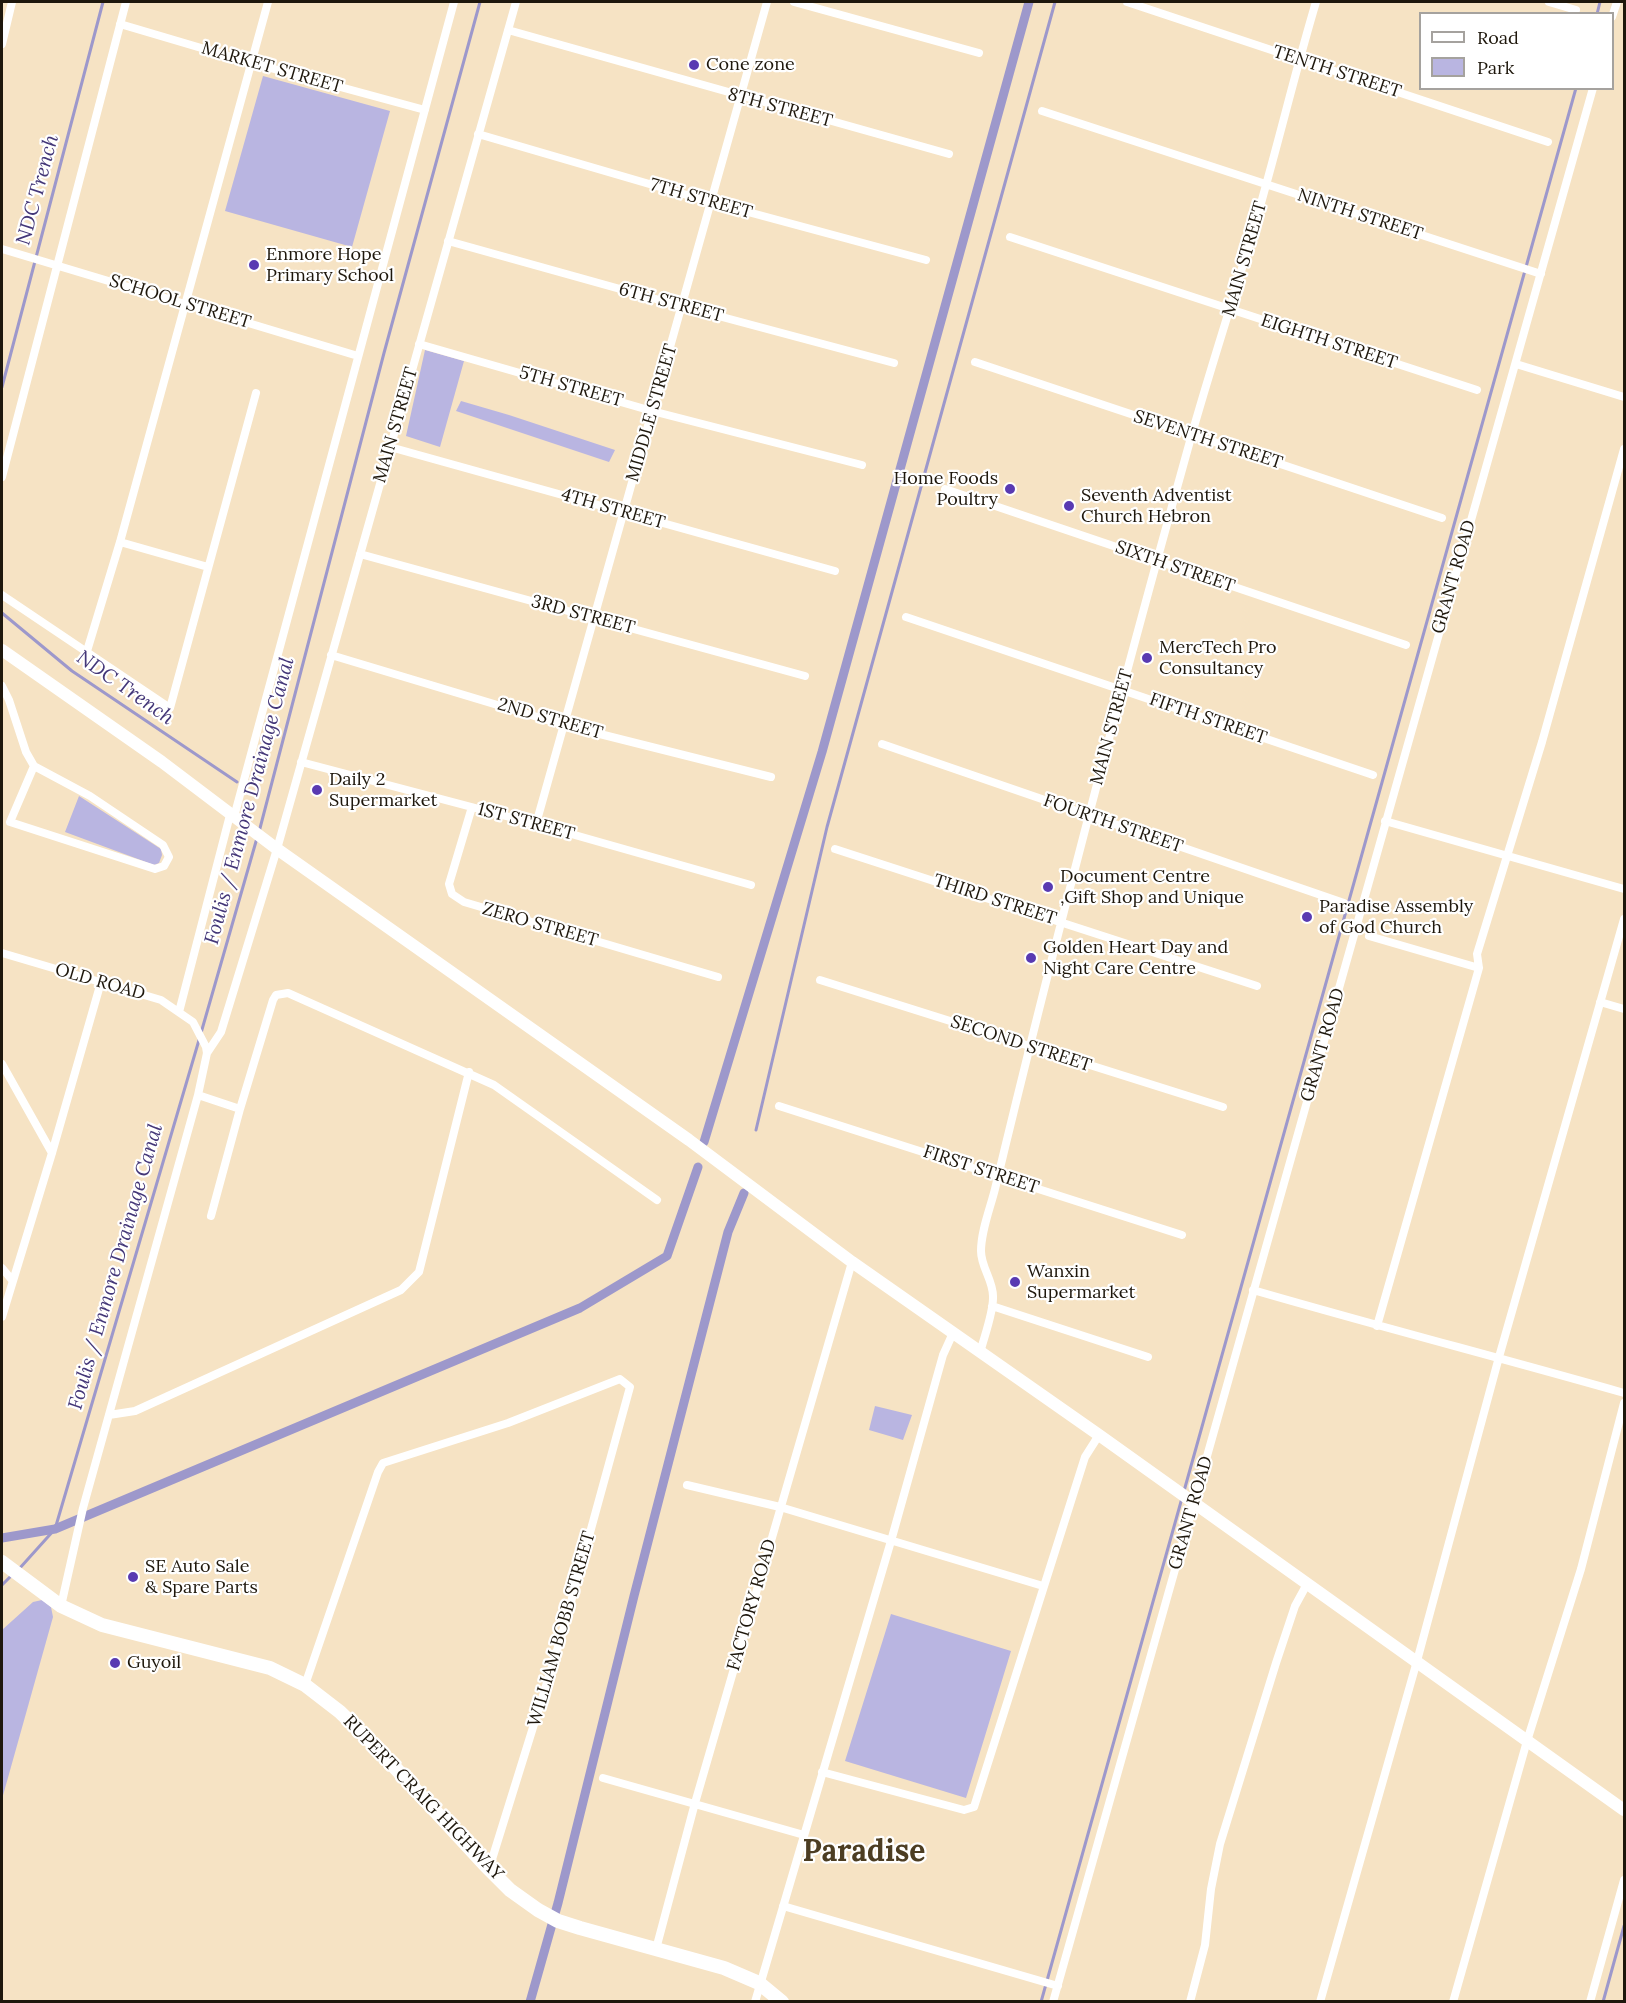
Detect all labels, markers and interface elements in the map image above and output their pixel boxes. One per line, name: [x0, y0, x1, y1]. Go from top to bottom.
legend: [1419, 12, 1614, 90]
text: Road: [1477, 26, 1519, 49]
street label: MARKET STREET: [199, 38, 345, 98]
street label: TENTH STREET: [1270, 41, 1404, 103]
place label: Cone zone: [706, 54, 795, 76]
text: Park: [1477, 56, 1514, 79]
marker: Cone zone: [687, 58, 701, 72]
street label: 8TH STREET: [725, 84, 835, 132]
water label: NDC Trench: [12, 132, 64, 248]
street label: 7TH STREET: [647, 174, 755, 224]
street label: NINTH STREET: [1295, 185, 1425, 245]
street label: MAIN STREET: [1218, 199, 1272, 319]
place label: Enmore Hope Primary School: [266, 244, 394, 286]
marker: Enmore Hope Primary School: [247, 258, 261, 272]
street label: SCHOOL STREET: [106, 270, 254, 334]
street label: 6TH STREET: [616, 279, 726, 327]
street label: EIGHTH STREET: [1258, 310, 1400, 374]
street label: MIDDLE STREET: [622, 342, 682, 484]
street label: 5TH STREET: [517, 362, 625, 412]
street label: MAIN STREET: [369, 365, 423, 485]
street label: SEVENTH STREET: [1131, 406, 1285, 474]
place label: Home Foods Poultry: [893, 468, 998, 510]
marker: Home Foods Poultry: [1003, 482, 1017, 496]
street label: 4TH STREET: [559, 484, 667, 534]
place label: Seventh Adventist Church Hebron: [1081, 485, 1232, 528]
marker: Seventh Adventist Church Hebron: [1062, 499, 1076, 513]
street label: GRANT ROAD: [1427, 518, 1481, 636]
street label: SIXTH STREET: [1112, 536, 1238, 598]
street label: 3RD STREET: [529, 591, 637, 639]
place label: MercTech Pro Consultancy: [1159, 637, 1277, 680]
water label: NDC Trench: [72, 646, 178, 730]
marker: MercTech Pro Consultancy: [1140, 651, 1154, 665]
water label: Foulis / Enmore Drainage Canal: [200, 655, 300, 947]
street label: MAIN STREET: [1086, 667, 1138, 787]
street label: FIFTH STREET: [1146, 689, 1270, 749]
street label: 2ND STREET: [495, 694, 605, 744]
place label: Daily 2 Supermarket: [329, 769, 437, 812]
marker: Daily 2 Supermarket: [310, 783, 324, 797]
street label: FOURTH STREET: [1040, 790, 1186, 858]
street label: 1ST STREET: [475, 799, 577, 845]
place label: Document Centre ,Gift Shop and Unique: [1060, 866, 1244, 908]
street label: THIRD STREET: [931, 870, 1059, 930]
marker: Document Centre ,Gift Shop and Unique: [1041, 880, 1055, 894]
place label: Paradise Assembly of God Church: [1319, 896, 1473, 938]
street label: ZERO STREET: [480, 898, 600, 952]
marker: Paradise Assembly of God Church: [1300, 910, 1314, 924]
place label: Golden Heart Day and Night Care Centre: [1043, 937, 1228, 980]
marker: Golden Heart Day and Night Care Centre: [1024, 951, 1038, 965]
street label: OLD ROAD: [52, 959, 148, 1005]
street label: GRANT ROAD: [1296, 986, 1350, 1104]
street label: SECOND STREET: [948, 1011, 1094, 1077]
water label: Foulis / Enmore Drainage Canal: [64, 1121, 168, 1413]
street label: FIRST STREET: [920, 1141, 1042, 1199]
place label: Wanxin Supermarket: [1027, 1261, 1135, 1304]
marker: Wanxin Supermarket: [1008, 1275, 1022, 1289]
street label: GRANT ROAD: [1164, 1454, 1218, 1572]
street label: WILLIAM BOBB STREET: [524, 1529, 600, 1729]
street label: FACTORY ROAD: [723, 1537, 781, 1673]
place label: SE Auto Sale & Spare Parts: [145, 1556, 258, 1598]
marker: SE Auto Sale & Spare Parts: [126, 1570, 140, 1584]
place label: Guyoil: [127, 1652, 181, 1674]
marker: Guyoil: [108, 1656, 122, 1670]
street label: RUPERT CRAIG HIGHWAY: [338, 1711, 508, 1885]
district label: Paradise: [803, 1834, 925, 1870]

